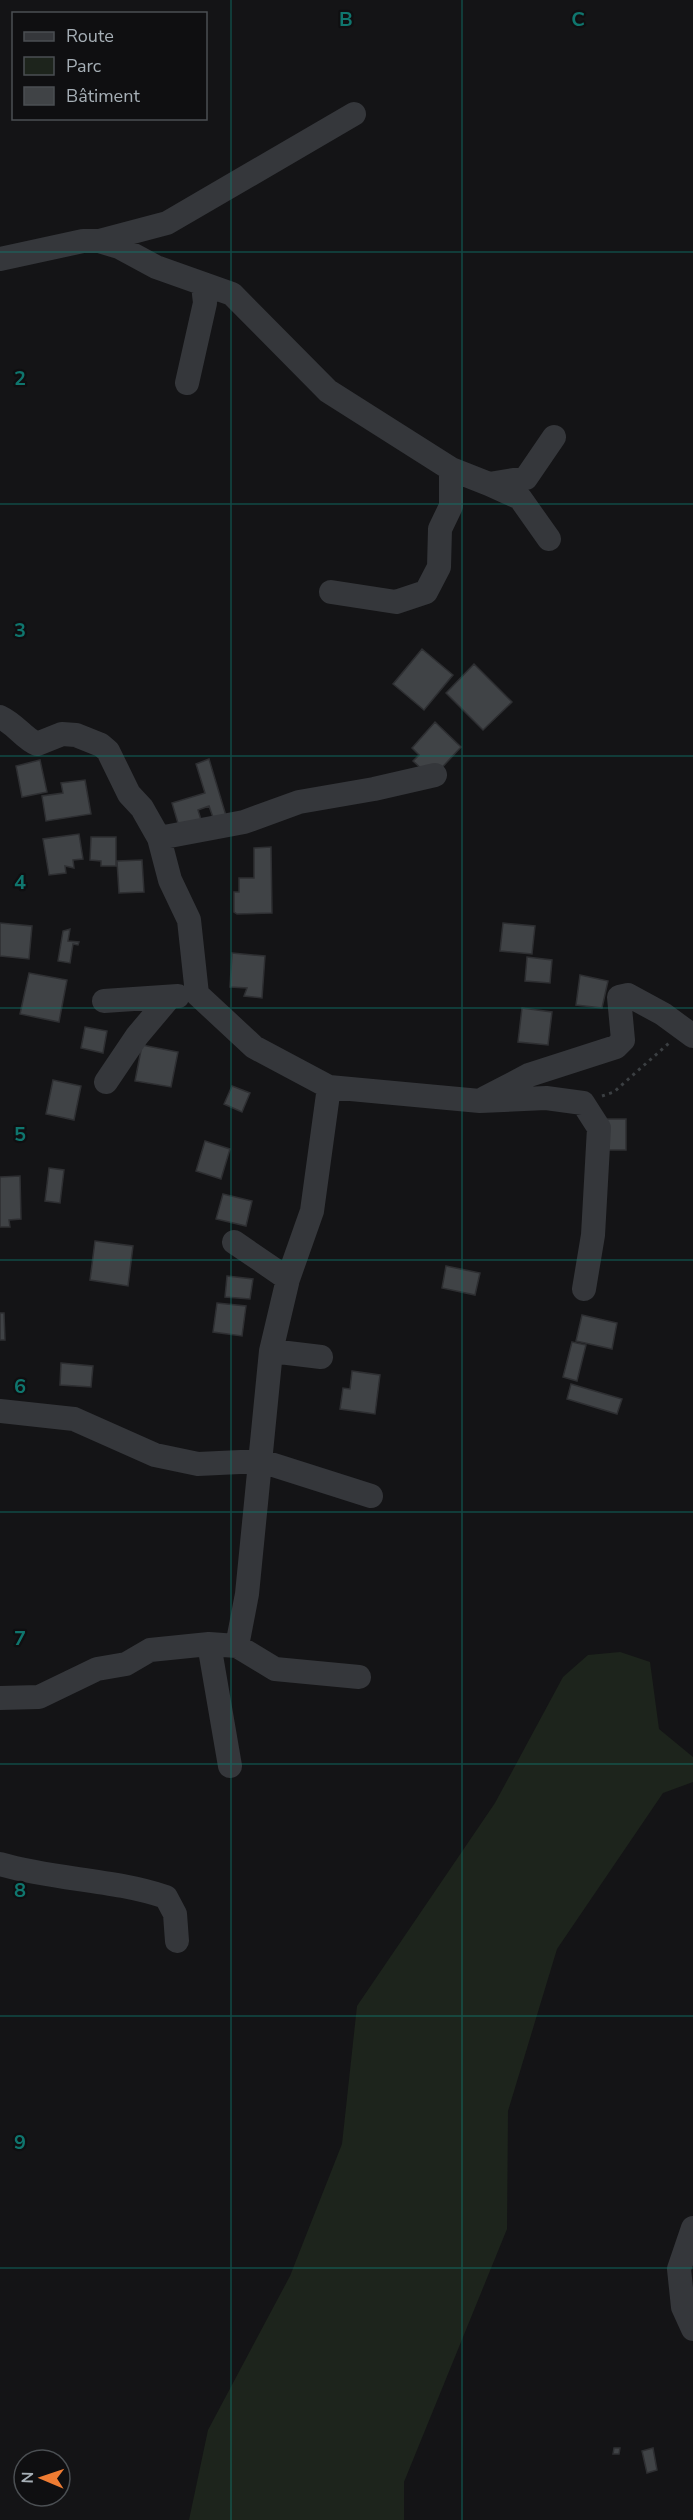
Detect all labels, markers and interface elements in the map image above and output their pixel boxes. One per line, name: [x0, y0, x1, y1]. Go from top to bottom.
text: B: [339, 6, 353, 33]
text: C: [571, 6, 585, 33]
legend: [12, 12, 207, 120]
text: Route: [66, 24, 114, 48]
text: Parc: [66, 54, 101, 78]
text: Bâtiment: [66, 84, 140, 108]
text: 2: [14, 365, 26, 392]
text: 3: [14, 617, 26, 644]
text: 4: [14, 869, 26, 896]
text: 5: [14, 1121, 26, 1148]
text: 6: [14, 1373, 26, 1400]
text: 7: [14, 1625, 26, 1652]
text: 8: [14, 1877, 26, 1904]
text: 9: [14, 2129, 26, 2156]
north arrow: [12, 2448, 72, 2508]
text: N: [17, 2471, 39, 2484]

